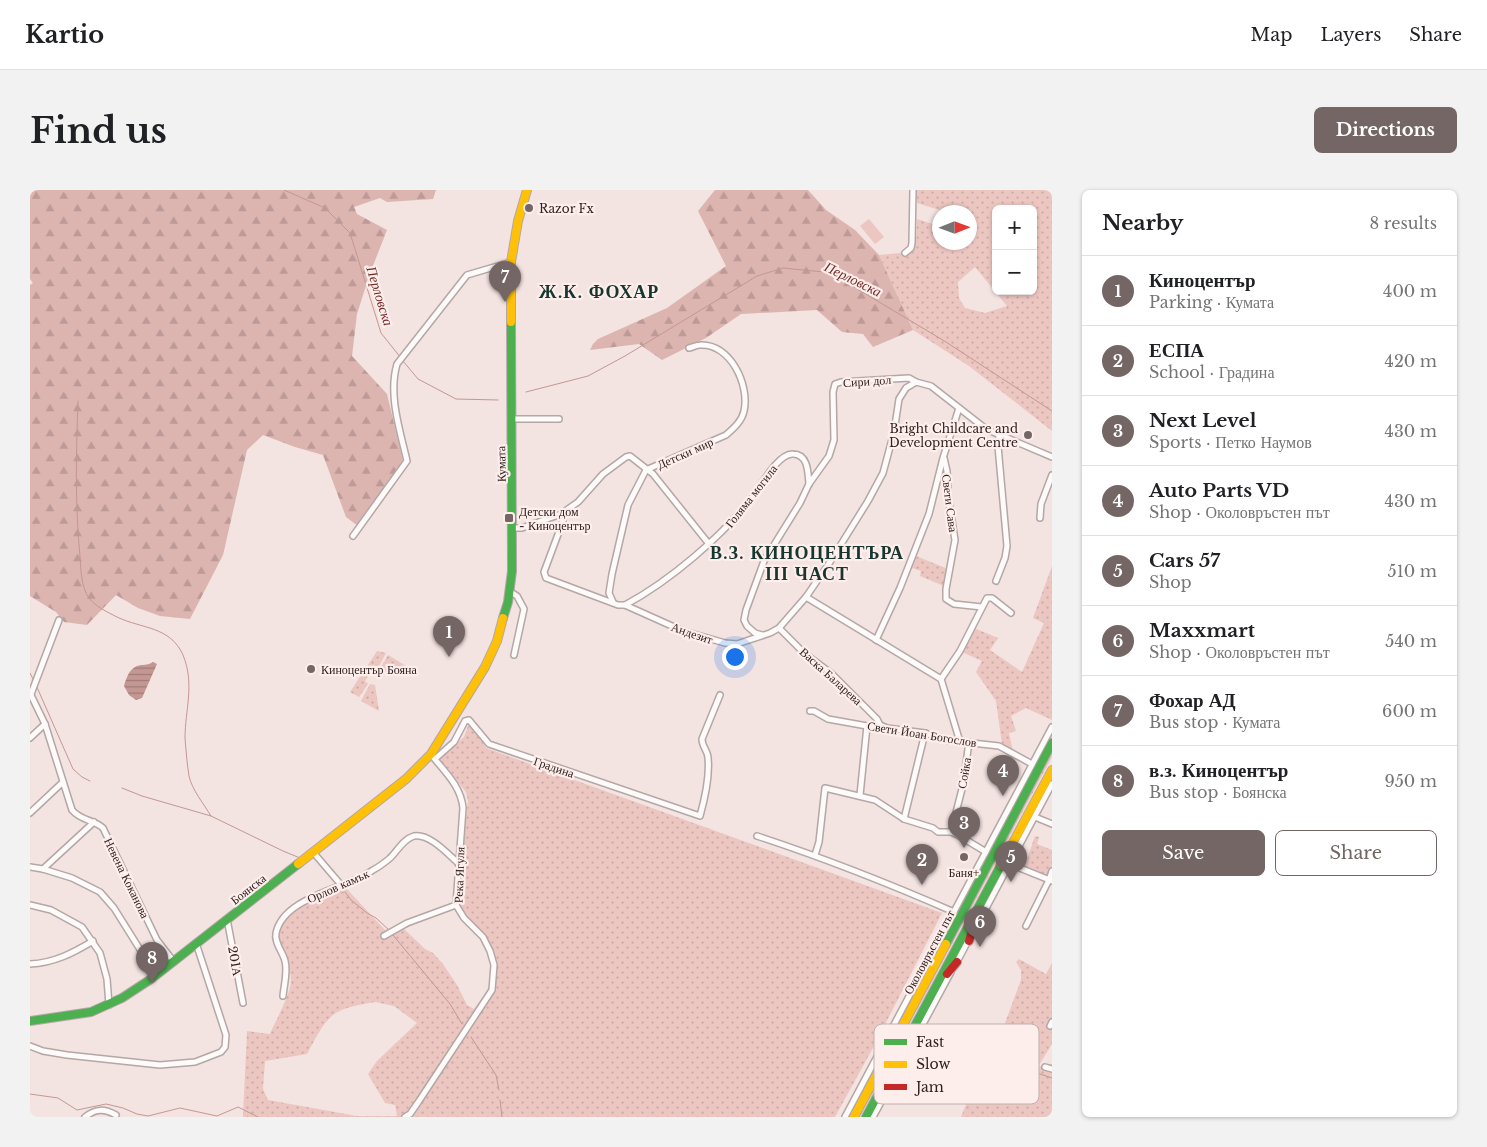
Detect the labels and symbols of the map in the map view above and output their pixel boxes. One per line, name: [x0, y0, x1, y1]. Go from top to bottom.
place label: Razor Fx: [539, 201, 595, 216]
marker: Razor Fx: [523, 202, 535, 214]
north arrow: [932, 205, 977, 250]
water label: Перловска: [821, 257, 885, 301]
pin: 7: [489, 261, 521, 302]
water label: Перловска: [362, 263, 398, 328]
district label: Ж.К. ФОХАР: [539, 281, 659, 303]
street label: Сири дол: [842, 372, 892, 390]
place label: Bright Childcare and Development Centre: [889, 421, 1018, 450]
marker: Bright Childcare and Development Centre: [1022, 429, 1034, 441]
street label: Детски мир: [655, 434, 715, 472]
street label: Кумата: [493, 445, 509, 482]
street label: Голяма могила: [722, 461, 781, 530]
street label: Свети Сава: [939, 473, 961, 533]
place label: Детски дом - Киноцентър: [519, 504, 590, 533]
marker: Детски дом - Киноцентър: [503, 512, 515, 524]
district label: В.З. КИНОЦЕНТЪРА ІІІ ЧАСТ: [710, 542, 904, 585]
pin: 1: [433, 616, 465, 657]
street label: Андезит: [669, 619, 716, 647]
your location: [722, 644, 748, 670]
street label: Васка Баларева: [797, 644, 866, 708]
place label: Киноцентър Бояна: [321, 662, 418, 677]
marker: Киноцентър Бояна: [305, 663, 317, 675]
street label: Свети Йоан Богослов: [866, 718, 978, 750]
street label: Градина: [532, 753, 577, 781]
pin: 4: [987, 755, 1019, 796]
street label: Сойка: [954, 756, 974, 790]
pin: 3: [948, 807, 980, 848]
street label: Невена Коканова: [101, 835, 153, 921]
pin: 5: [995, 841, 1027, 882]
pin: 2: [906, 844, 938, 885]
street label: Река Ягуля: [451, 846, 467, 903]
marker: Баня+: [958, 851, 970, 863]
place label: Баня+: [949, 865, 980, 880]
street label: Орлов камък: [305, 866, 371, 906]
street label: Боянска: [227, 870, 269, 908]
pin: 6: [964, 906, 996, 947]
street label: Околовръстен път: [900, 907, 958, 997]
pin: 8: [136, 942, 168, 983]
street label: 201А: [225, 945, 245, 977]
legend: [874, 1024, 1039, 1104]
text: Fast: [916, 1033, 945, 1051]
text: Slow: [916, 1055, 950, 1073]
text: Jam: [914, 1078, 944, 1096]

